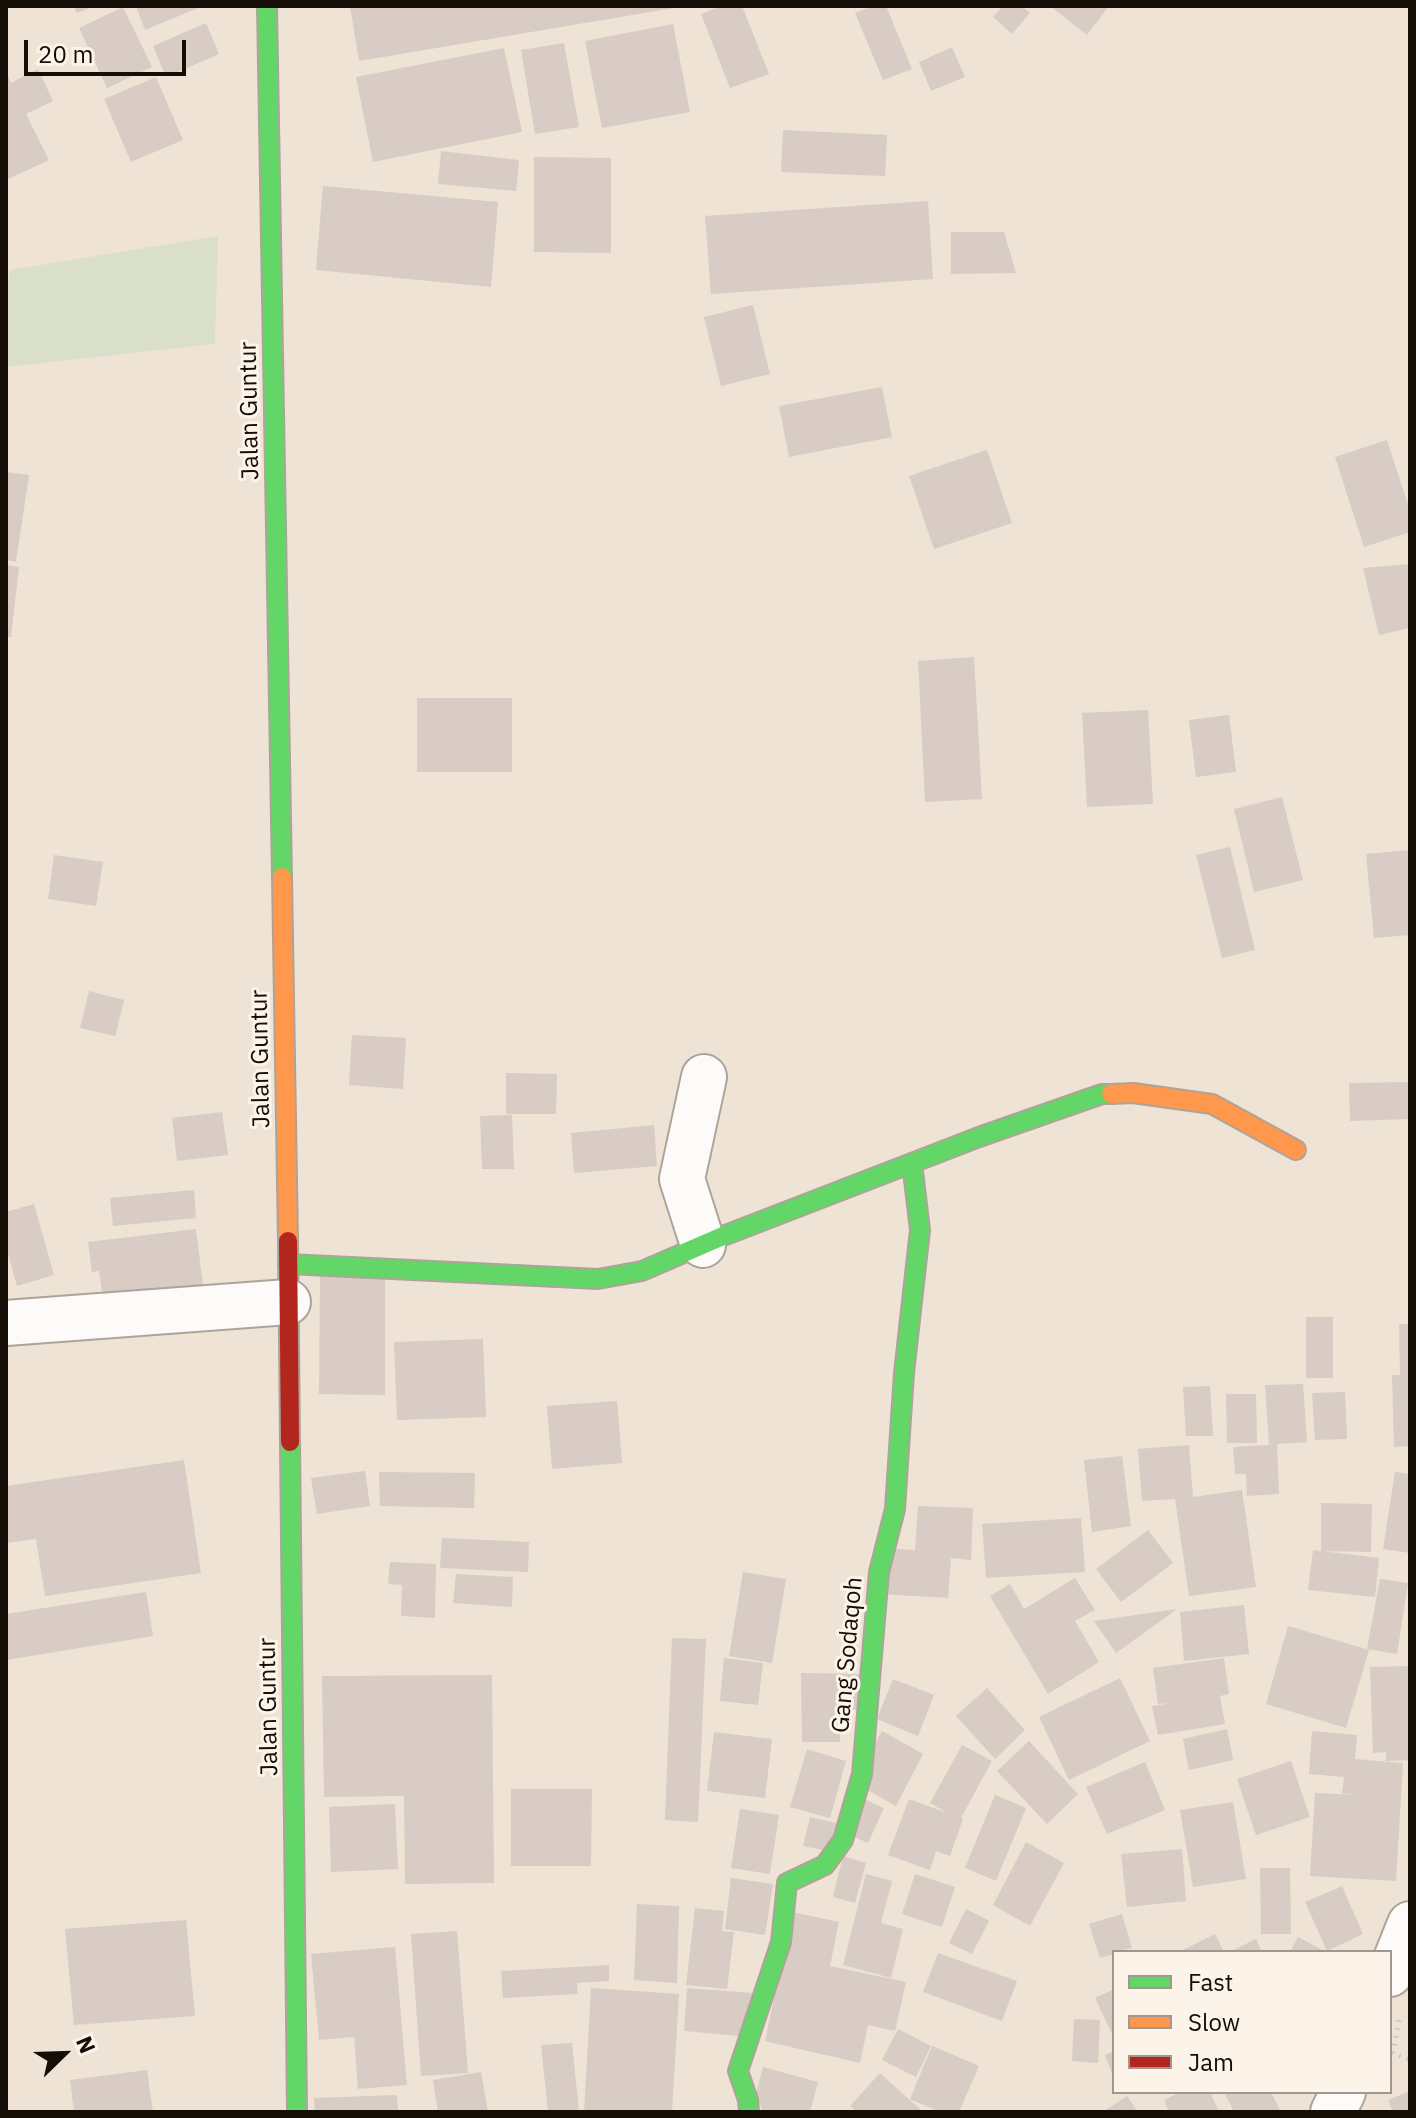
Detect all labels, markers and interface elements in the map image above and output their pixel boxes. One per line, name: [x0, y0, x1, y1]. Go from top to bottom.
scale bar: [28, 24, 190, 74]
text: 20 m: [38, 38, 93, 70]
street label: Jalan Guntur: [234, 342, 266, 480]
street label: Jalan Guntur: [245, 990, 277, 1128]
street label: Gang Sodaqoh: [827, 1576, 869, 1734]
street label: Jalan Guntur: [253, 1638, 285, 1776]
legend: [1112, 1950, 1392, 2094]
text: Fast: [1188, 1966, 1233, 1998]
text: Slow: [1188, 2006, 1240, 2038]
north arrow: [24, 2014, 104, 2094]
text: N: [70, 2031, 103, 2057]
text: Jam: [1188, 2046, 1234, 2078]

